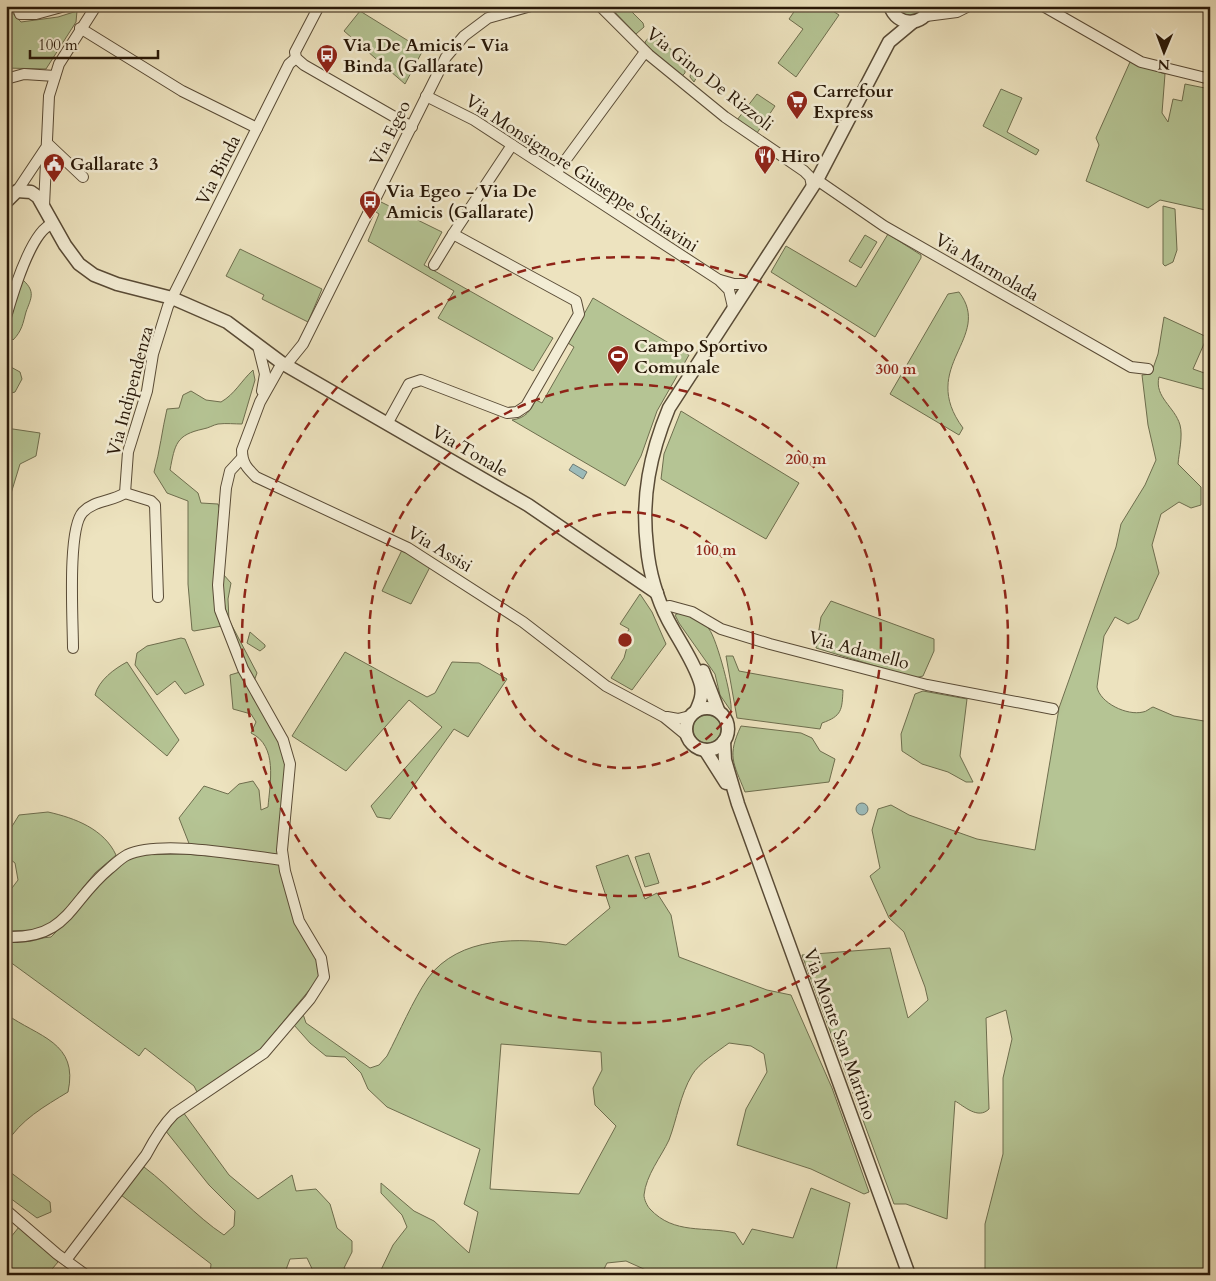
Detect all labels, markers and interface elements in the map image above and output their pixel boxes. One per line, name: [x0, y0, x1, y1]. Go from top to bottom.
street label: Via Gino De Rizzoli: [641, 22, 779, 137]
scale bar: [30, 28, 158, 60]
north arrow: [1138, 28, 1188, 78]
place label: Via De Amicis - Via Binda (Gallarate): [343, 33, 509, 79]
text: 100 m: [38, 35, 78, 55]
bus stop icon: Via De Amicis - Via Binda (Gallarate): [315, 43, 339, 74]
text: N: [1158, 55, 1170, 74]
place label: Carrefour Express: [813, 79, 894, 125]
street label: Via Monsignore Giuseppe Schiavini: [460, 88, 703, 258]
supermarket icon: Carrefour Express: [785, 89, 809, 120]
street label: Via Egeo: [364, 96, 417, 170]
street label: Via Binda: [190, 131, 247, 210]
restaurant icon: Hiro: [753, 144, 777, 175]
place label: Hiro: [781, 144, 820, 169]
public building icon: Gallarate 3: [42, 152, 66, 183]
place label: Gallarate 3: [70, 152, 158, 177]
place label: Via Egeo - Via De Amicis (Gallarate): [386, 179, 537, 225]
bus stop icon: Via Egeo - Via De Amicis (Gallarate): [358, 189, 382, 220]
street label: Via Marmolada: [930, 227, 1044, 308]
street label: Via Indipendenza: [101, 323, 160, 459]
place label: Campo Sportivo Comunale: [634, 334, 768, 380]
sports icon: Campo Sportivo Comunale: [606, 344, 630, 375]
text: 300 m: [876, 359, 917, 379]
street label: Via Tonale: [427, 419, 513, 483]
text: 200 m: [786, 449, 827, 469]
street label: Via Assisi: [402, 520, 477, 579]
text: 100 m: [696, 540, 737, 560]
street label: Via Adamello: [806, 625, 912, 676]
centre of rings: [616, 631, 634, 649]
street label: Via Monte San Martino: [797, 945, 882, 1123]

